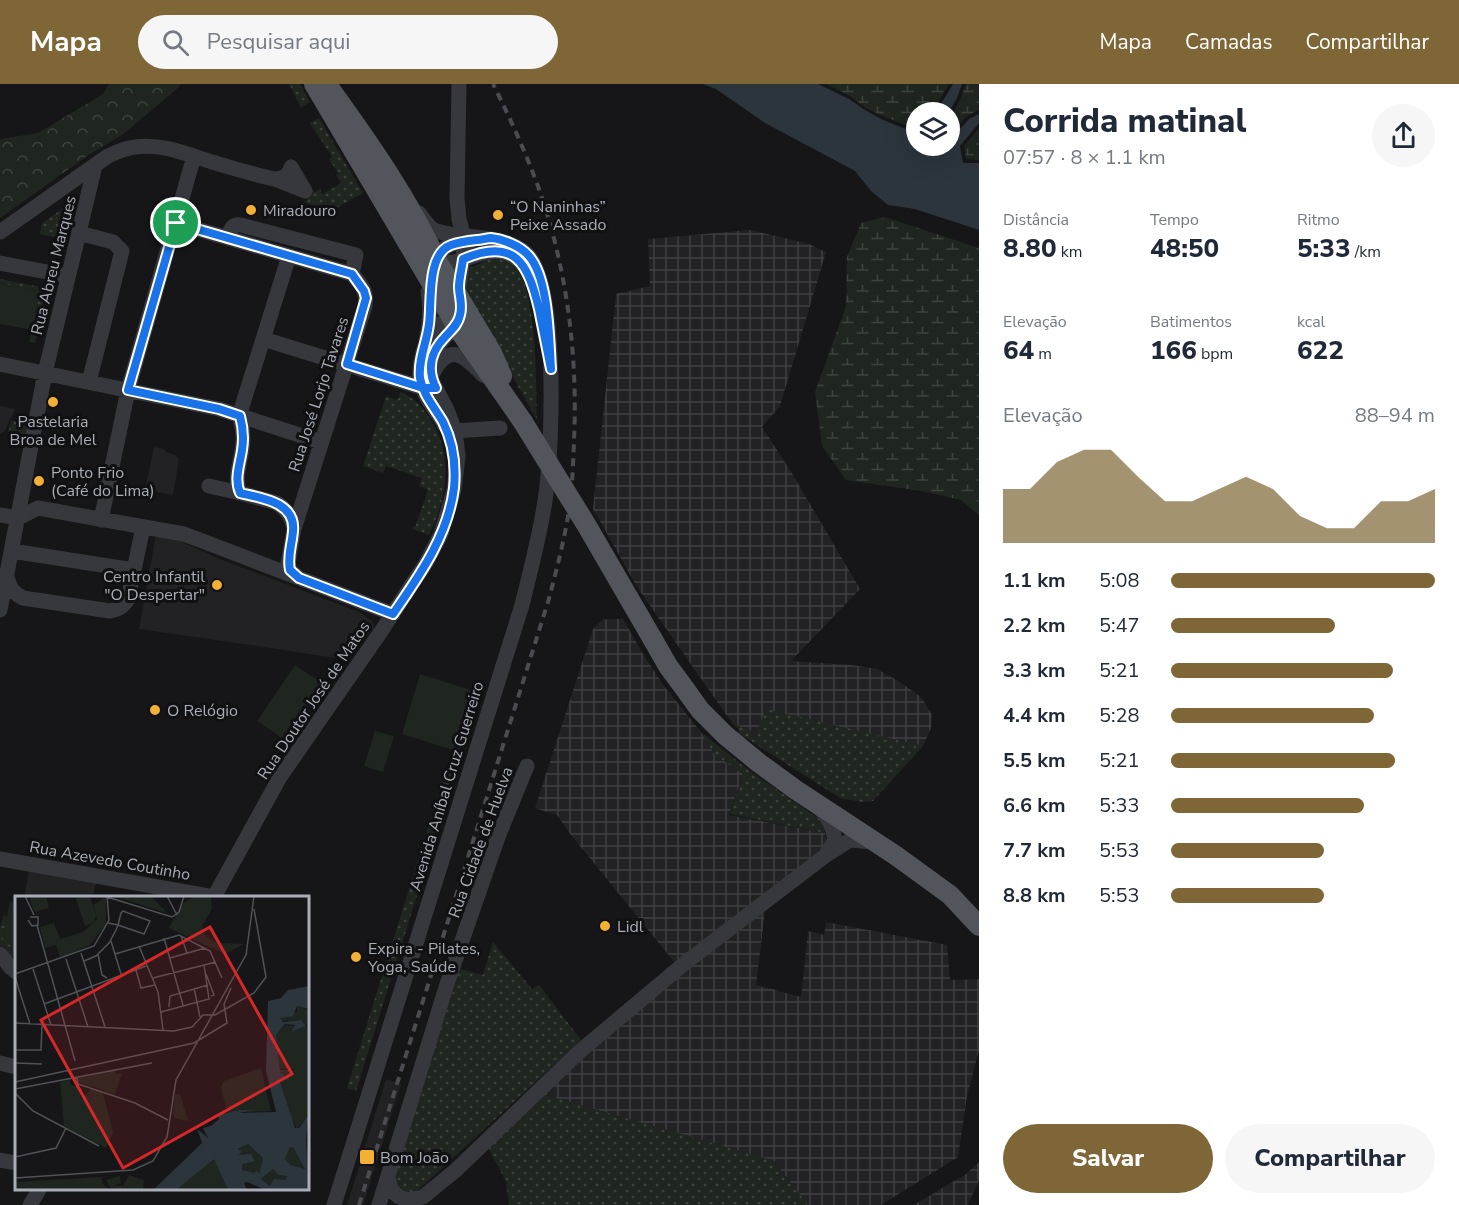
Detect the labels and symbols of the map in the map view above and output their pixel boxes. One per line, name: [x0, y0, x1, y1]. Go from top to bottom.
street label: Rua Abreu Marques: [26, 193, 82, 337]
place label: “O Naninhas” Peixe Assado: [510, 196, 607, 236]
pin: [150, 197, 201, 248]
place label: Miradouro: [263, 200, 336, 222]
marker: Miradouro: [244, 203, 258, 217]
marker: “O Naninhas” Peixe Assado: [491, 208, 505, 222]
street label: Rua José Lorjo Tavares: [283, 314, 354, 475]
marker: Pastelaria Broa de Mel: [46, 395, 60, 409]
place label: Pastelaria Broa de Mel: [10, 411, 97, 451]
place label: Ponto Frio (Café do Lima): [51, 462, 155, 502]
marker: Ponto Frio (Café do Lima): [32, 474, 46, 488]
place label: Centro Infantil "O Despertar": [103, 566, 205, 606]
marker: Centro Infantil "O Despertar": [210, 578, 224, 592]
street label: Rua Doutor José de Matos: [252, 617, 375, 784]
street label: Avenida Aníbal Cruz Guerreiro: [405, 679, 489, 894]
place label: O Relógio: [167, 700, 238, 722]
marker: O Relógio: [148, 703, 162, 717]
street label: Rua Cidade de Huelva: [443, 764, 519, 921]
street label: Rua Azevedo Coutinho: [28, 836, 192, 886]
inset map: [15, 896, 309, 1190]
place label: Lidl: [617, 916, 644, 938]
marker: Lidl: [598, 919, 612, 933]
place label: Expira - Pilates, Yoga, Saúde: [367, 938, 480, 978]
marker: Expira - Pilates, Yoga, Saúde: [349, 950, 363, 964]
place label: Bom João: [380, 1147, 449, 1169]
marker: Bom João: [358, 1148, 376, 1166]

